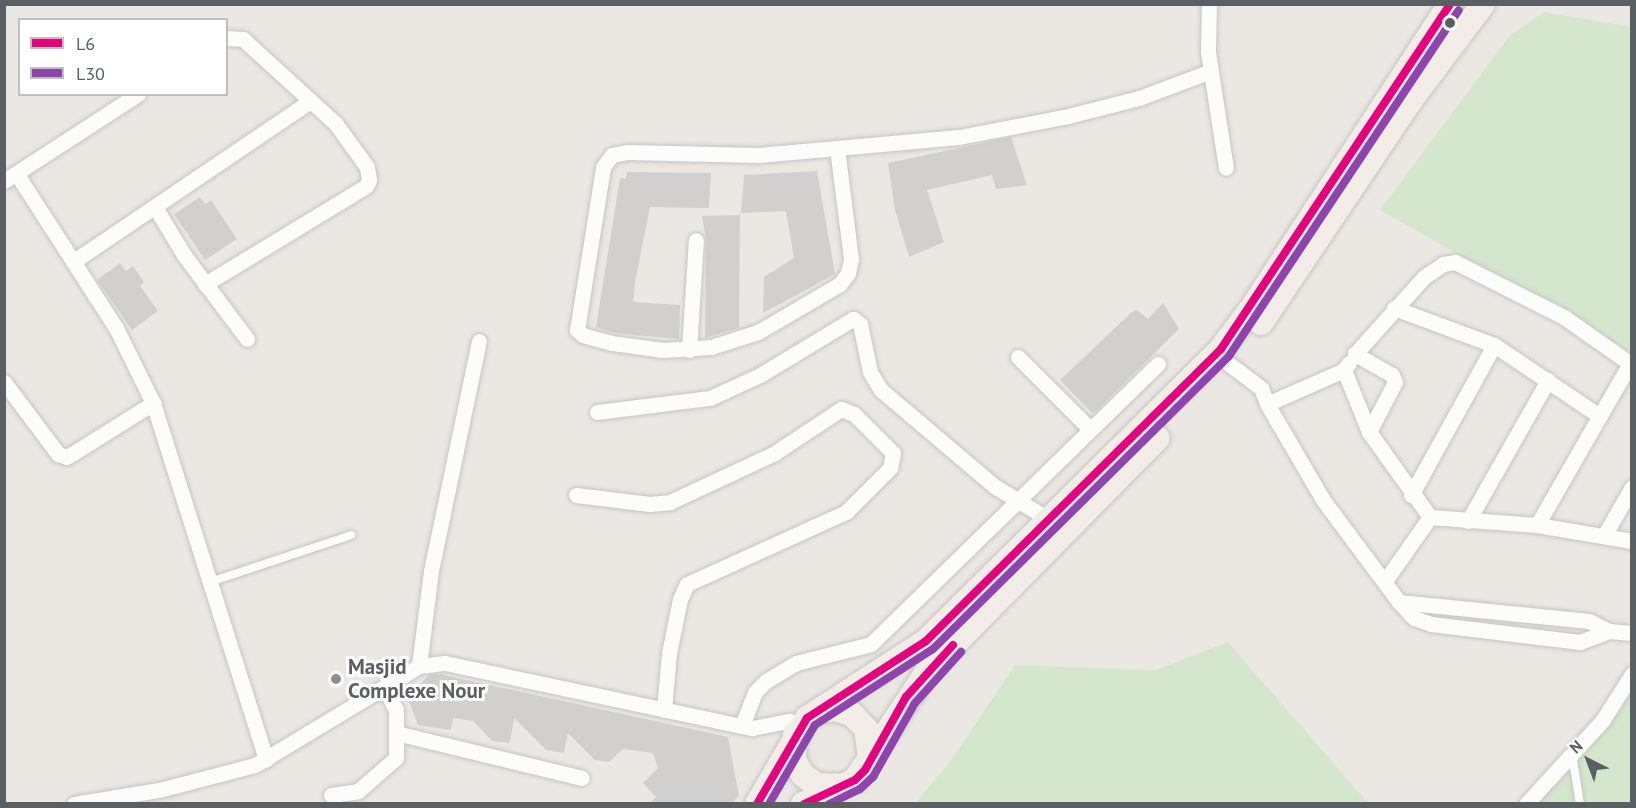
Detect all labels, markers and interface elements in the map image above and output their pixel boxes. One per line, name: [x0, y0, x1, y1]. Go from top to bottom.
unlabelled marker: [1444, 17, 1456, 29]
legend: [18, 18, 228, 96]
text: L6: [76, 32, 95, 55]
text: L30: [76, 62, 105, 85]
place label: Masjid Complexe Nour: [348, 654, 485, 704]
marker: Masjid Complexe Nour: [329, 672, 343, 686]
north arrow: [1558, 730, 1618, 790]
text: N: [1565, 736, 1587, 758]

